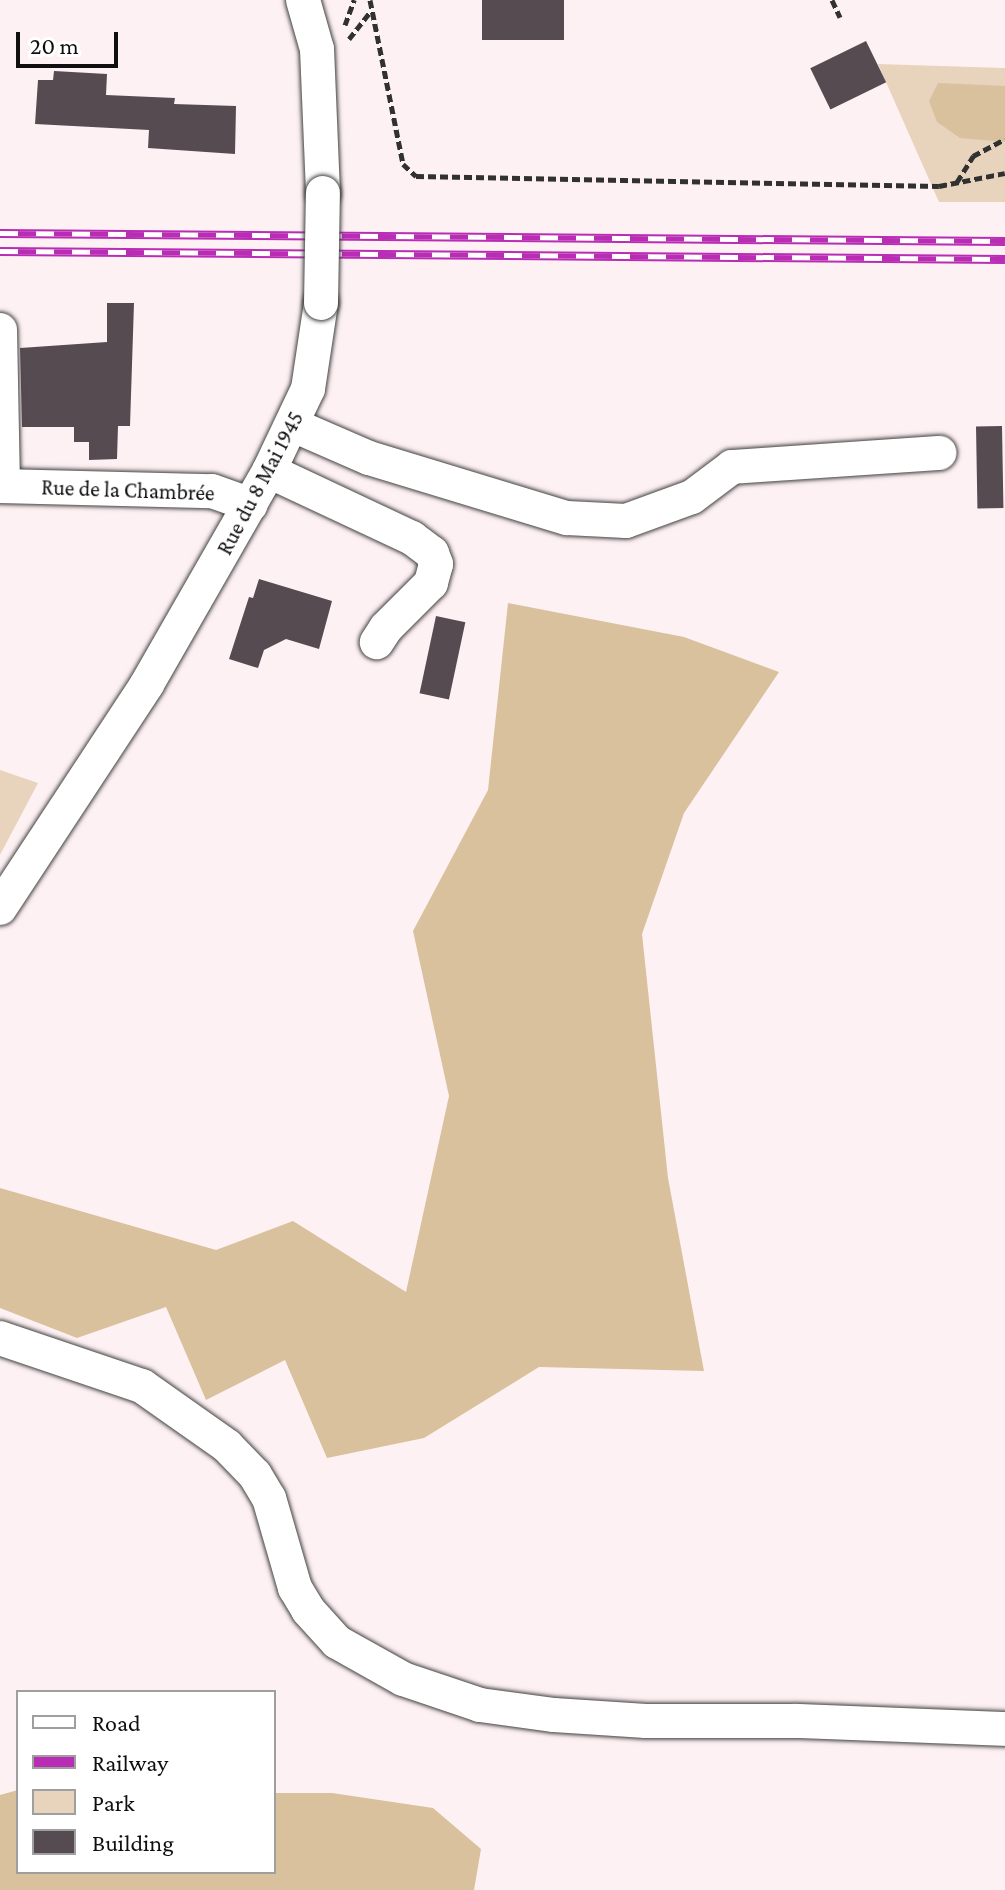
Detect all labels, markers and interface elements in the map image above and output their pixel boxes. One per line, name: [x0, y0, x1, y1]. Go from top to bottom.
scale bar: [20, 16, 122, 66]
text: 20 m: [30, 32, 79, 59]
street label: Rue du 8 Mai 1945: [211, 407, 309, 559]
street label: Rue de la Chambrée: [41, 474, 215, 506]
legend: [16, 1690, 276, 1874]
text: Road: [92, 1709, 141, 1736]
text: Railway: [92, 1749, 168, 1776]
text: Park: [92, 1789, 135, 1816]
text: Building: [92, 1829, 174, 1856]

